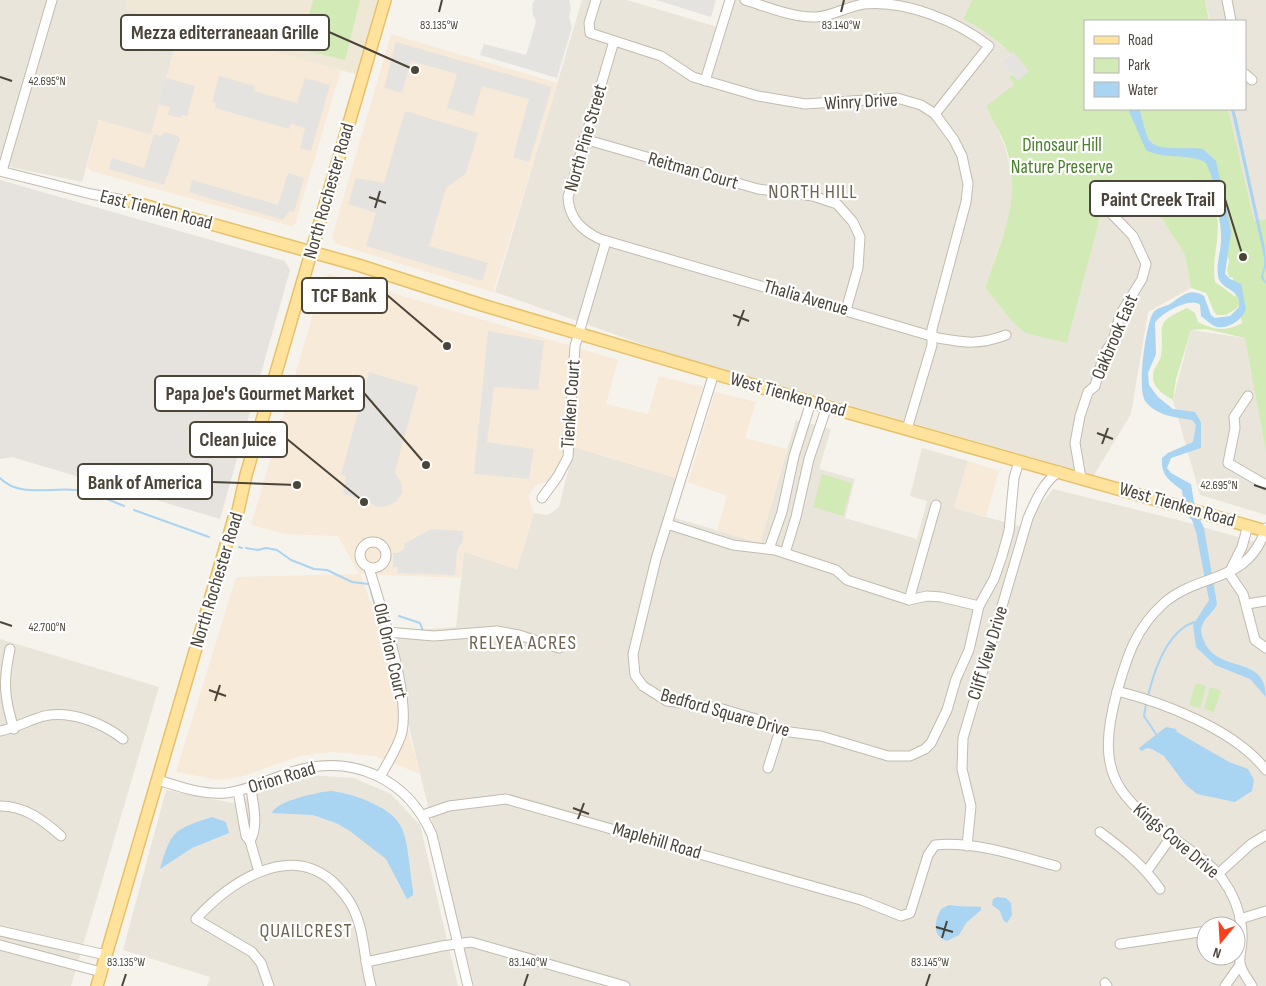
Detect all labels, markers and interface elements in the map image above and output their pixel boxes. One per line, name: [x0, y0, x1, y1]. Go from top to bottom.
callout: Mezza editerraneaan Grille: [121, 15, 329, 50]
text: 83.135°W: [420, 18, 458, 33]
text: 83.140°W: [822, 18, 860, 33]
legend: [1084, 20, 1246, 110]
text: Mezza editerraneaan Grille: [131, 21, 319, 45]
text: Road: [1128, 31, 1153, 50]
text: Park: [1128, 56, 1150, 75]
text: 42.695°N: [28, 74, 66, 89]
street label: North Pine Street: [560, 81, 612, 194]
text: Water: [1128, 81, 1159, 100]
street label: Winry Drive: [824, 89, 898, 115]
street label: North Rochester Road: [299, 120, 359, 262]
park label: Dinosaur Hill Nature Preserve: [1011, 134, 1113, 179]
street label: Reitman Court: [645, 147, 741, 195]
district label: NORTH HILL: [768, 180, 858, 204]
callout: Paint Creek Trail: [1090, 181, 1225, 216]
street label: East Tienken Road: [97, 185, 215, 235]
text: Paint Creek Trail: [1101, 188, 1215, 212]
street label: Thalia Avenue: [761, 275, 851, 321]
callout: TCF Bank: [302, 278, 387, 313]
text: TCF Bank: [311, 284, 377, 308]
street label: Oakbrook East: [1087, 291, 1143, 383]
street label: Tienken Court: [556, 359, 586, 449]
street label: West Tienken Road: [727, 367, 849, 423]
callout: Papa Joe's Gourmet Market: [155, 376, 364, 411]
text: Papa Joe's Gourmet Market: [166, 382, 355, 406]
callout: Clean Juice: [190, 422, 287, 457]
text: Clean Juice: [199, 428, 277, 452]
callout: Bank of America: [78, 464, 212, 499]
text: Bank of America: [88, 471, 202, 495]
street label: West Tienken Road: [1116, 477, 1238, 533]
text: 42.695°N: [1200, 478, 1238, 493]
street label: North Rochester Road: [185, 510, 249, 650]
street label: Old Orion Court: [368, 601, 412, 701]
street label: Cliff View Drive: [963, 603, 1013, 703]
text: 42.700°N: [28, 620, 66, 635]
district label: RELYEA ACRES: [469, 631, 577, 655]
street label: Bedford Square Drive: [658, 684, 792, 742]
street label: Orion Road: [246, 757, 318, 799]
street label: Kings Cove Drive: [1128, 798, 1224, 884]
street label: Maplehill Road: [610, 817, 704, 865]
north arrow: [1196, 916, 1246, 966]
district label: QUAILCREST: [260, 919, 353, 943]
text: N: [1211, 944, 1223, 962]
text: 83.135°W: [107, 955, 145, 970]
text: 83.140°W: [509, 955, 547, 970]
text: 83.145°W: [911, 955, 949, 970]

